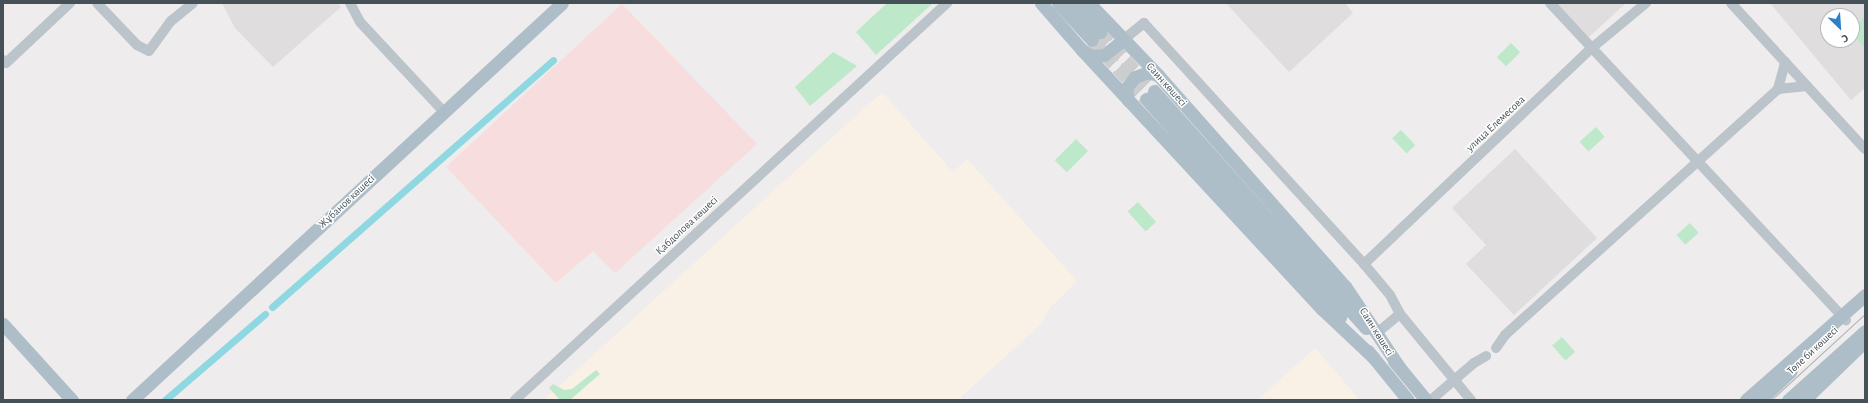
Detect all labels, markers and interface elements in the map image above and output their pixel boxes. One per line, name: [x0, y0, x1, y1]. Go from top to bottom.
north arrow: [1820, 8, 1860, 48]
text: С: [1840, 32, 1850, 45]
street label: Саин көшесі: [1143, 60, 1189, 110]
street label: улица Елемесова: [1464, 93, 1528, 155]
street label: Жұбанов көшесі: [316, 173, 378, 231]
street label: Қабдолова көшесі: [653, 194, 721, 258]
street label: Саин көшесі: [1356, 305, 1396, 359]
street label: Төле би көшесі: [1785, 324, 1841, 378]

